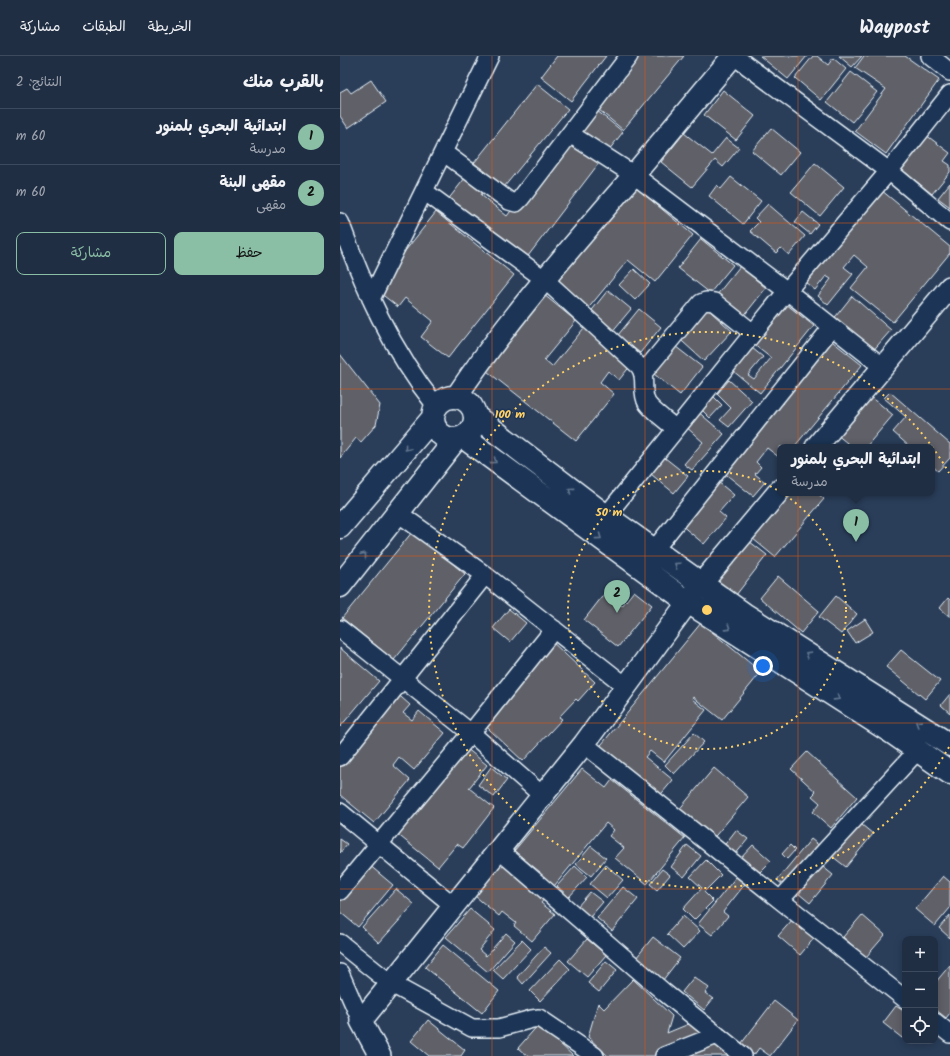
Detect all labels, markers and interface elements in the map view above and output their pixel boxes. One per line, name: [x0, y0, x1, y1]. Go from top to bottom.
text: Waypost: [859, 13, 930, 43]
text: مشاركة: [20, 16, 60, 38]
text: الطبقات: [82, 16, 126, 38]
text: الخريطة: [148, 16, 191, 38]
text: بالقرب منك: [243, 69, 324, 96]
text: النتائج: 2: [16, 72, 62, 93]
text: ابتدائية البحري بلمنور: [157, 115, 286, 139]
text: 60 m: [16, 126, 45, 147]
text: 1: [309, 126, 313, 147]
text: مدرسة: [250, 139, 286, 160]
text: مقهى البنة: [220, 171, 286, 195]
text: 60 m: [16, 182, 45, 203]
text: 2: [307, 182, 315, 203]
text: مقهى: [256, 195, 286, 216]
button: مشاركة: [16, 232, 166, 275]
button: حفظ: [174, 232, 324, 275]
text: 100 m: [495, 405, 525, 424]
one-way arrow: [404, 444, 411, 451]
popup: [777, 444, 935, 496]
text: ابتدائية البحري بلمنور: [792, 448, 920, 472]
one-way arrow: [489, 456, 496, 463]
text: مدرسة: [792, 472, 828, 493]
one-way arrow: [569, 488, 576, 495]
text: 50 m: [595, 503, 623, 522]
pin: 1: [843, 509, 869, 542]
one-way arrow: [594, 532, 601, 539]
one-way arrow: [360, 553, 367, 560]
one-way arrow: [674, 562, 681, 570]
pin: 2: [604, 580, 630, 613]
centre of rings: [700, 603, 714, 617]
one-way arrow: [724, 624, 731, 631]
one-way arrow: [805, 651, 812, 659]
your location: [753, 656, 773, 676]
one-way arrow: [833, 694, 840, 701]
one-way arrow: [915, 721, 922, 728]
map controls: [902, 936, 938, 1044]
button: +: [902, 936, 938, 972]
button: −: [902, 972, 938, 1008]
button: locate: [902, 1008, 938, 1044]

